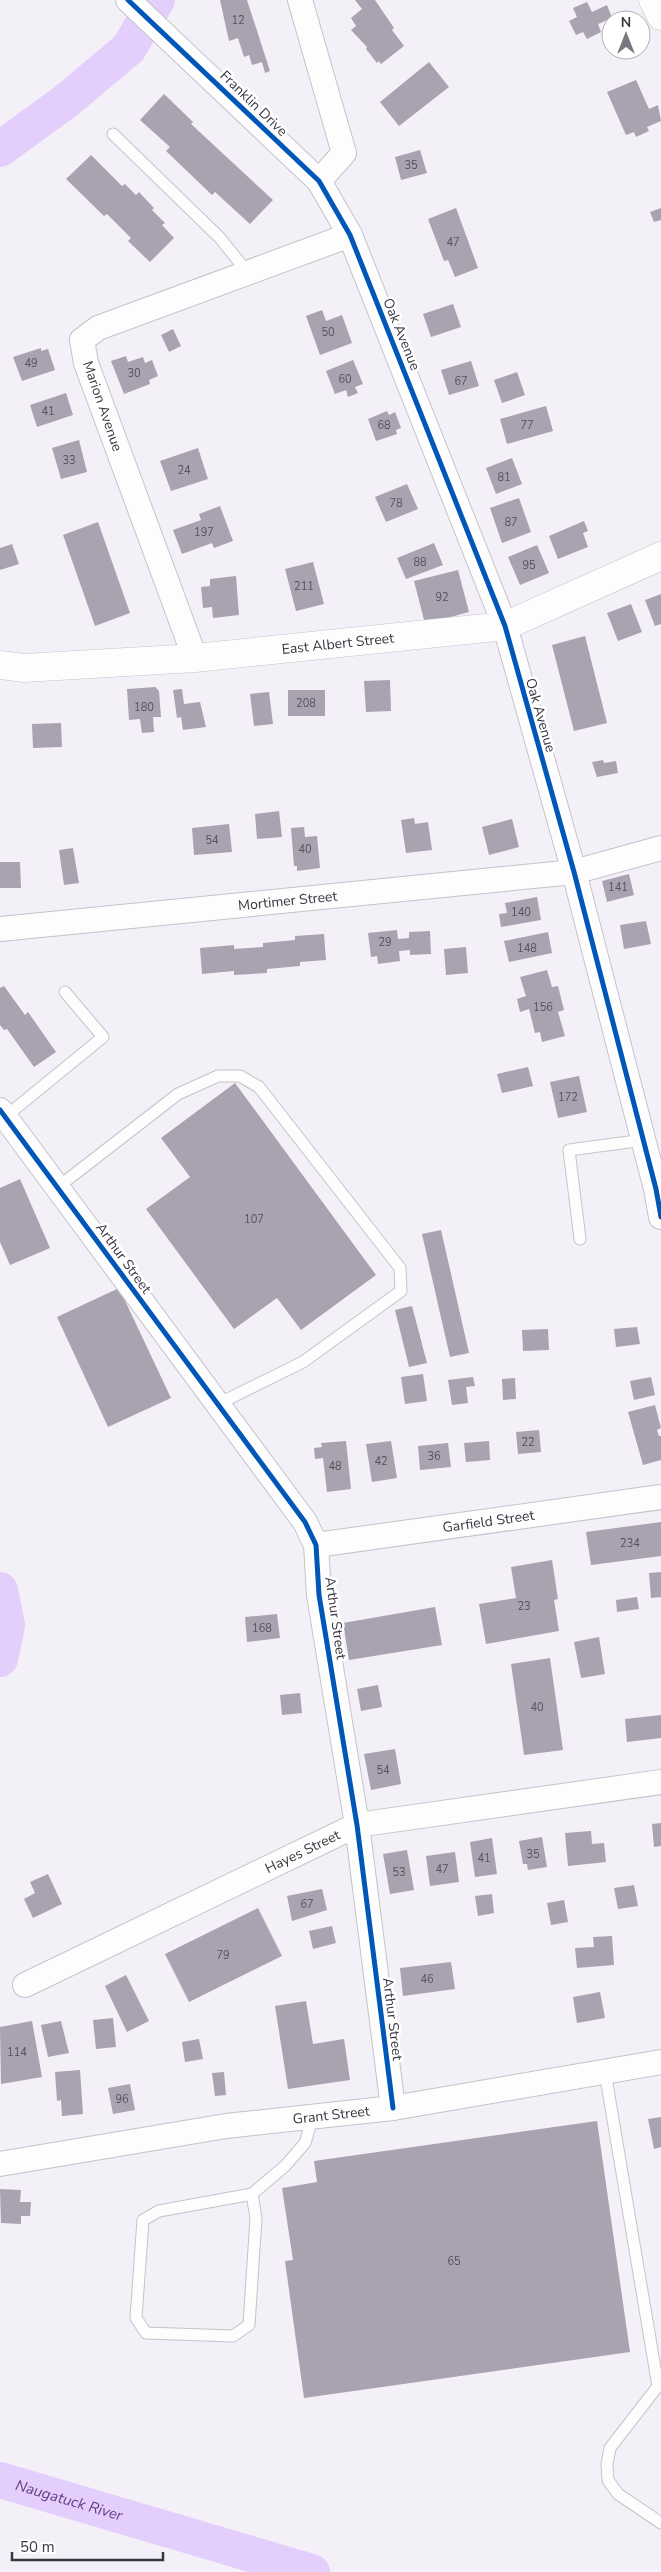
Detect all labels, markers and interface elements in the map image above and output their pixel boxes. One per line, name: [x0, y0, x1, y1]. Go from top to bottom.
north arrow: [601, 10, 651, 60]
house number: 12: [231, 13, 245, 28]
text: N: [621, 13, 631, 32]
street label: Franklin Drive: [216, 66, 292, 140]
house number: 35: [404, 158, 418, 173]
house number: 47: [446, 235, 460, 250]
street label: Oak Avenue: [378, 295, 425, 373]
house number: 50: [321, 325, 335, 340]
house number: 49: [24, 356, 38, 371]
street label: Marion Avenue: [78, 358, 127, 454]
house number: 30: [127, 366, 141, 381]
house number: 60: [338, 372, 352, 387]
house number: 67: [454, 374, 468, 389]
house number: 41: [41, 404, 55, 419]
house number: 68: [377, 418, 391, 433]
house number: 77: [520, 418, 534, 433]
house number: 33: [62, 453, 76, 468]
house number: 24: [177, 463, 191, 478]
house number: 81: [497, 470, 511, 485]
house number: 78: [389, 496, 403, 511]
house number: 87: [504, 515, 518, 530]
house number: 197: [194, 525, 214, 540]
house number: 88: [413, 555, 427, 570]
house number: 95: [522, 558, 536, 573]
house number: 211: [294, 579, 314, 594]
house number: 92: [435, 590, 449, 605]
street label: East Albert Street: [281, 629, 395, 659]
street label: Oak Avenue: [521, 676, 560, 754]
house number: 208: [296, 696, 316, 711]
house number: 180: [134, 700, 154, 715]
house number: 54: [205, 833, 219, 848]
house number: 40: [298, 842, 312, 857]
house number: 141: [608, 880, 628, 895]
street label: Mortimer Street: [237, 887, 338, 915]
house number: 140: [511, 905, 531, 920]
house number: 29: [378, 935, 392, 950]
house number: 148: [517, 941, 537, 956]
house number: 156: [533, 1000, 553, 1015]
house number: 172: [558, 1090, 578, 1105]
house number: 107: [244, 1212, 264, 1227]
street label: Arthur Street: [91, 1219, 156, 1298]
house number: 22: [521, 1435, 535, 1450]
house number: 36: [427, 1449, 441, 1464]
house number: 42: [374, 1454, 388, 1469]
house number: 48: [328, 1459, 342, 1474]
street label: Garfield Street: [441, 1506, 536, 1537]
house number: 234: [620, 1536, 640, 1551]
street label: Arthur Street: [320, 1576, 351, 1661]
house number: 23: [517, 1599, 531, 1614]
house number: 168: [252, 1621, 272, 1636]
house number: 40: [530, 1700, 544, 1715]
house number: 54: [376, 1763, 390, 1778]
street label: Hayes Street: [262, 1826, 343, 1878]
house number: 35: [526, 1847, 540, 1862]
house number: 41: [477, 1851, 491, 1866]
house number: 47: [435, 1862, 449, 1877]
house number: 53: [392, 1865, 406, 1880]
house number: 67: [300, 1897, 314, 1912]
house number: 79: [216, 1948, 230, 1963]
house number: 46: [420, 1972, 434, 1987]
street label: Arthur Street: [378, 1977, 407, 2062]
house number: 114: [7, 2045, 27, 2060]
house number: 96: [115, 2092, 129, 2107]
street label: Grant Street: [292, 2102, 371, 2129]
house number: 65: [447, 2254, 461, 2269]
water label: Naugatuck River: [13, 2475, 126, 2526]
scale bar: [12, 2530, 164, 2562]
text: 50 m: [20, 2537, 55, 2557]

